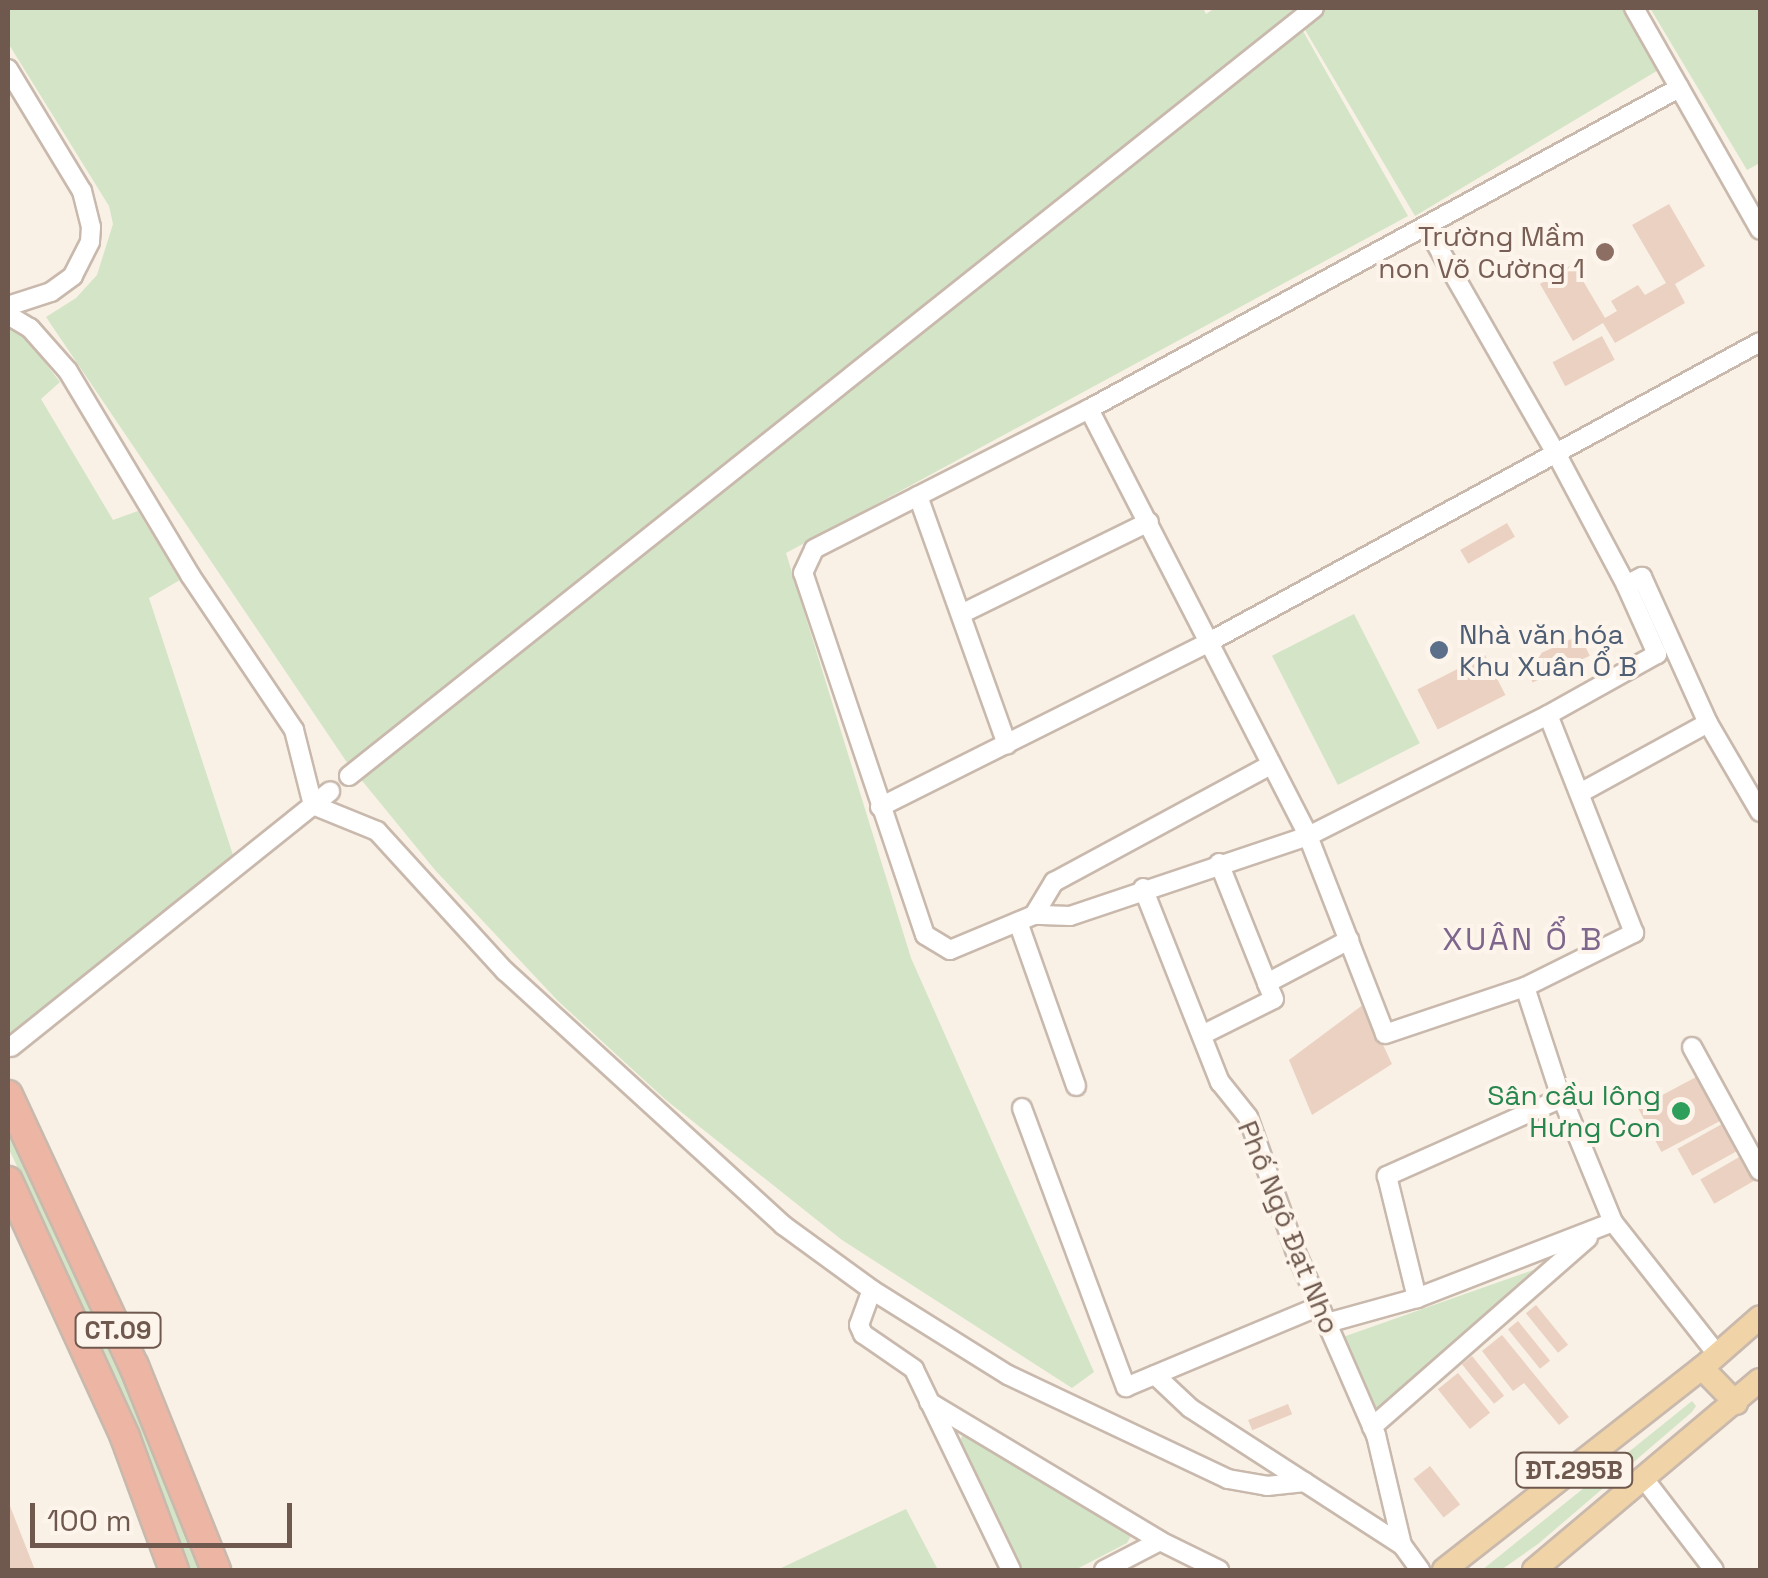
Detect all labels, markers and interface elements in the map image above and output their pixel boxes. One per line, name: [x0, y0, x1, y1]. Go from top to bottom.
place label: Trường Mầm non Võ Cường 1: [1378, 219, 1585, 285]
marker: Trường Mầm non Võ Cường 1: [1594, 241, 1616, 263]
place label: Nhà văn hóa Khu Xuân Ổ B: [1459, 617, 1637, 683]
marker: Nhà văn hóa Khu Xuân Ổ B: [1428, 639, 1450, 661]
district label: XUÂN Ổ B: [1442, 920, 1604, 958]
place label: Sân cầu lông Hưng Con: [1487, 1078, 1661, 1144]
marker: Sân cầu lông Hưng Con: [1670, 1100, 1692, 1122]
street label: Phố Ngô Đạt Nho: [1231, 1116, 1347, 1338]
road number: CT.09: [73, 1310, 163, 1350]
road number: ĐT.295B: [1514, 1450, 1634, 1490]
scale bar: [35, 1483, 298, 1545]
text: 100 m: [47, 1501, 132, 1540]

